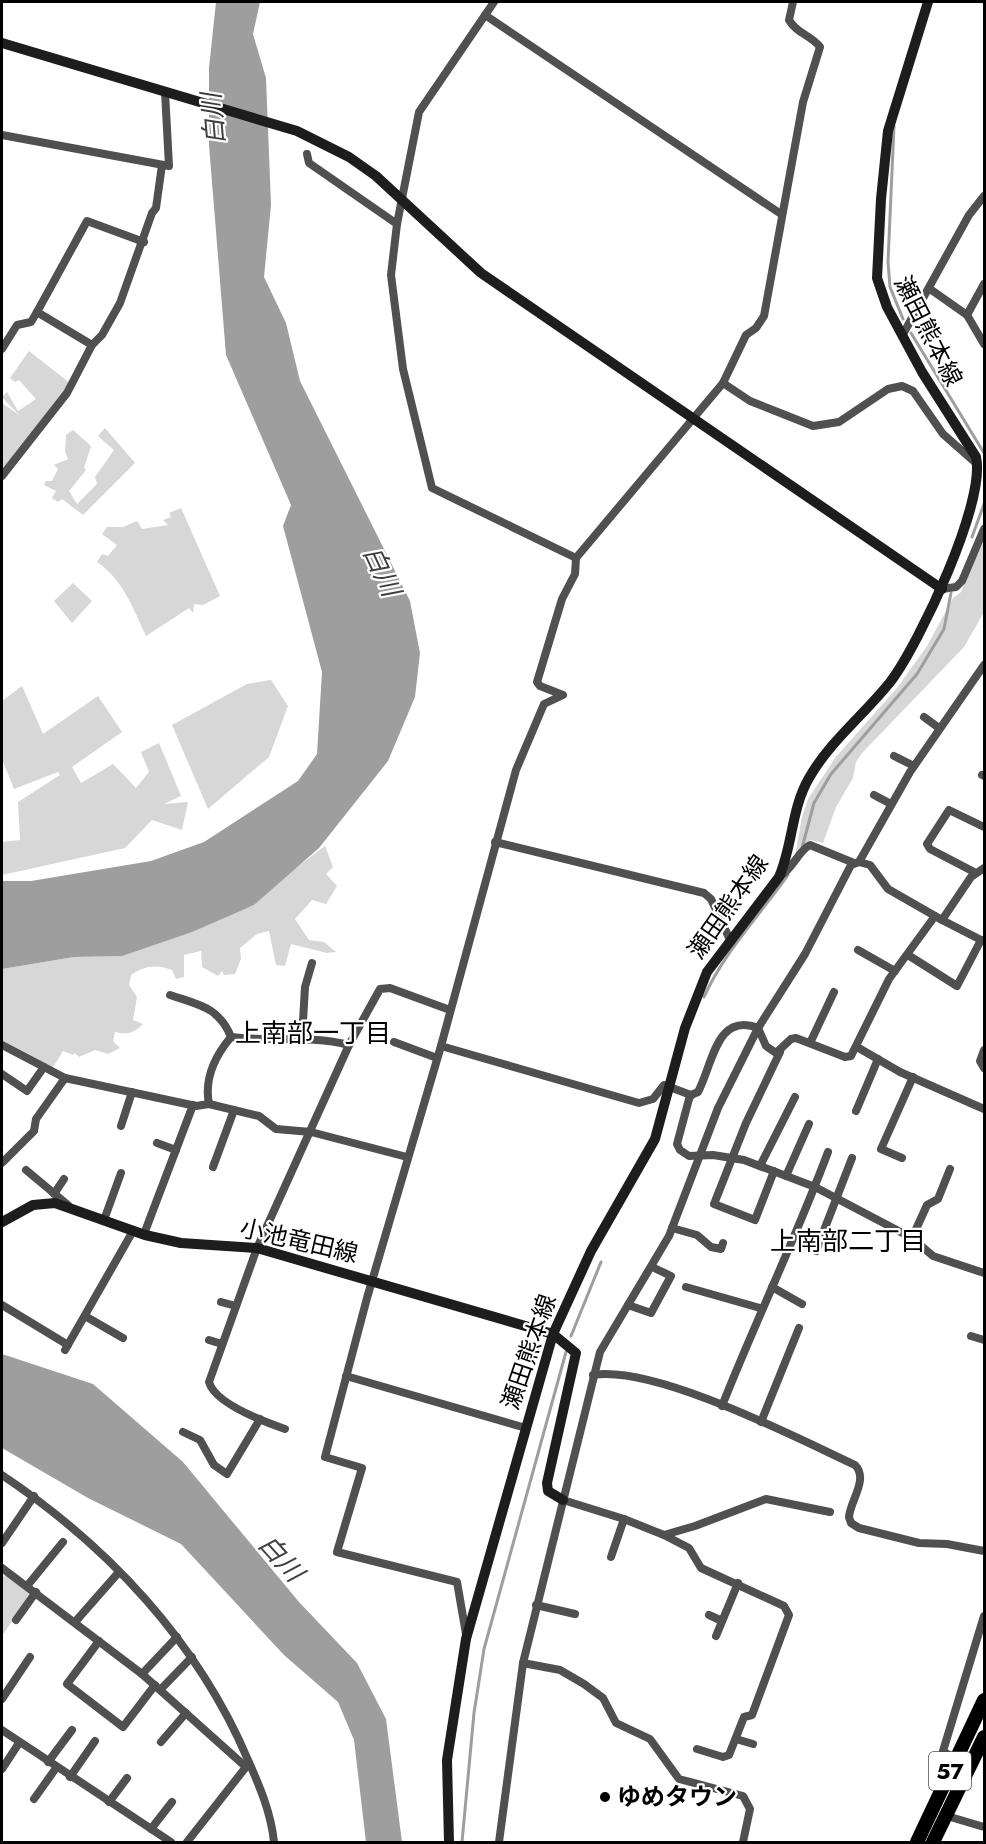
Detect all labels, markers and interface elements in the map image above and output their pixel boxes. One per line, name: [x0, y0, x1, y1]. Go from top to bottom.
water label: 白川: [192, 88, 234, 147]
street label: 瀬田熊本線: [886, 269, 971, 392]
water label: 白川: [354, 539, 411, 605]
street label: 瀬田熊本線: [679, 848, 776, 966]
district label: 上南部一丁目: [235, 1014, 391, 1052]
street label: 小池竜田線: [237, 1210, 362, 1271]
district label: 上南部二丁目: [770, 1222, 926, 1260]
street label: 瀬田熊本線: [492, 1289, 565, 1414]
water label: 白川: [249, 1526, 315, 1592]
road number: 57: [929, 1752, 971, 1790]
place label: ゆめタウン: [617, 1779, 737, 1814]
marker: ゆめタウン: [598, 1790, 612, 1804]

